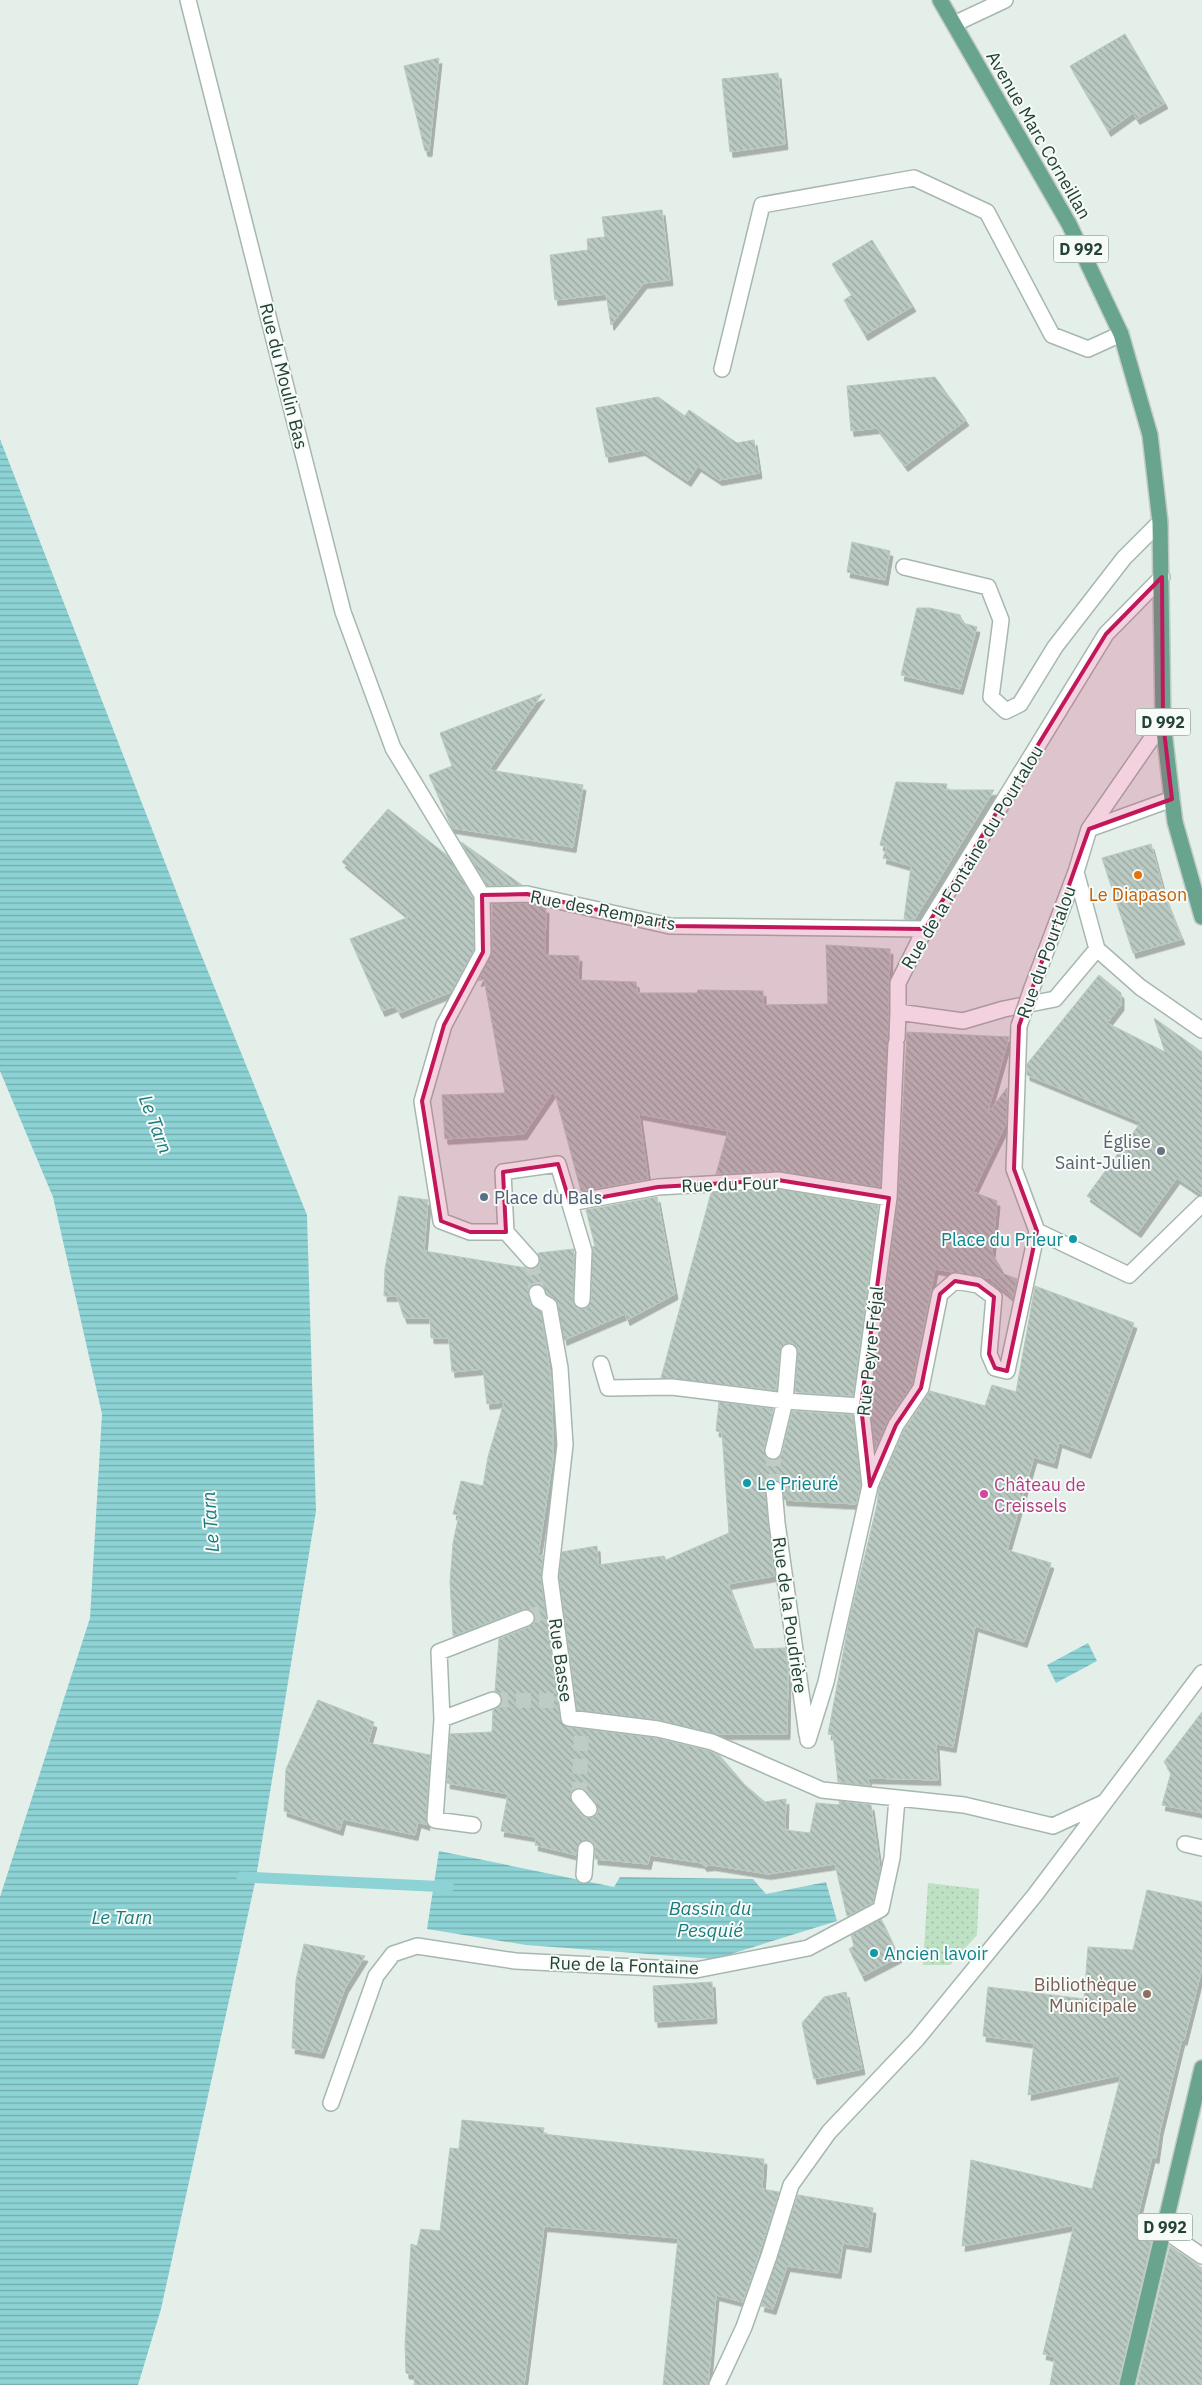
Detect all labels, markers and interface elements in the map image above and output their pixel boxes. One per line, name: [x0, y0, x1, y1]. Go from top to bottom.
street label: Avenue Marc Corneillan: [981, 47, 1097, 223]
road number: D 992: [1054, 235, 1108, 262]
street label: Rue du Moulin Bas: [255, 301, 313, 451]
road number: D 992: [1136, 709, 1190, 736]
street label: Rue de la Fontaine du Pourtalou: [896, 741, 1048, 973]
marker: Le Diapason: [1132, 869, 1144, 881]
street label: Rue du Pourtalou: [1011, 883, 1081, 1021]
place label: Le Diapason: [1089, 883, 1187, 906]
street label: Rue des Remparts: [528, 885, 678, 935]
water label: Le Tarn: [134, 1091, 178, 1157]
place label: Église Saint-Julien: [1055, 1130, 1151, 1174]
marker: Église Saint-Julien: [1155, 1145, 1167, 1157]
street label: Rue du Four: [681, 1171, 779, 1197]
place label: Place du Bals: [494, 1186, 602, 1209]
marker: Place du Bals: [478, 1191, 490, 1203]
place label: Place du Prieur: [941, 1228, 1063, 1251]
marker: Place du Prieur: [1067, 1233, 1079, 1245]
street label: Rue Peyre Fréjal: [852, 1285, 888, 1417]
place label: Le Prieuré: [757, 1472, 838, 1495]
place label: Château de Creissels: [994, 1473, 1086, 1517]
marker: Le Prieuré: [741, 1477, 753, 1489]
marker: Château de Creissels: [978, 1488, 990, 1500]
water label: Le Tarn: [196, 1491, 224, 1553]
street label: Rue de la Poudrière: [768, 1535, 812, 1695]
street label: Rue Basse: [544, 1617, 578, 1704]
water label: Bassin du Pesquié: [669, 1896, 751, 1942]
water label: Le Tarn: [91, 1905, 153, 1929]
place label: Ancien lavoir: [884, 1942, 988, 1965]
marker: Ancien lavoir: [868, 1947, 880, 1959]
street label: Rue de la Fontaine: [549, 1951, 699, 1979]
place label: Bibliothèque Municipale: [1034, 1973, 1137, 2017]
marker: Bibliothèque Municipale: [1141, 1988, 1153, 2000]
road number: D 992: [1138, 2214, 1192, 2240]

